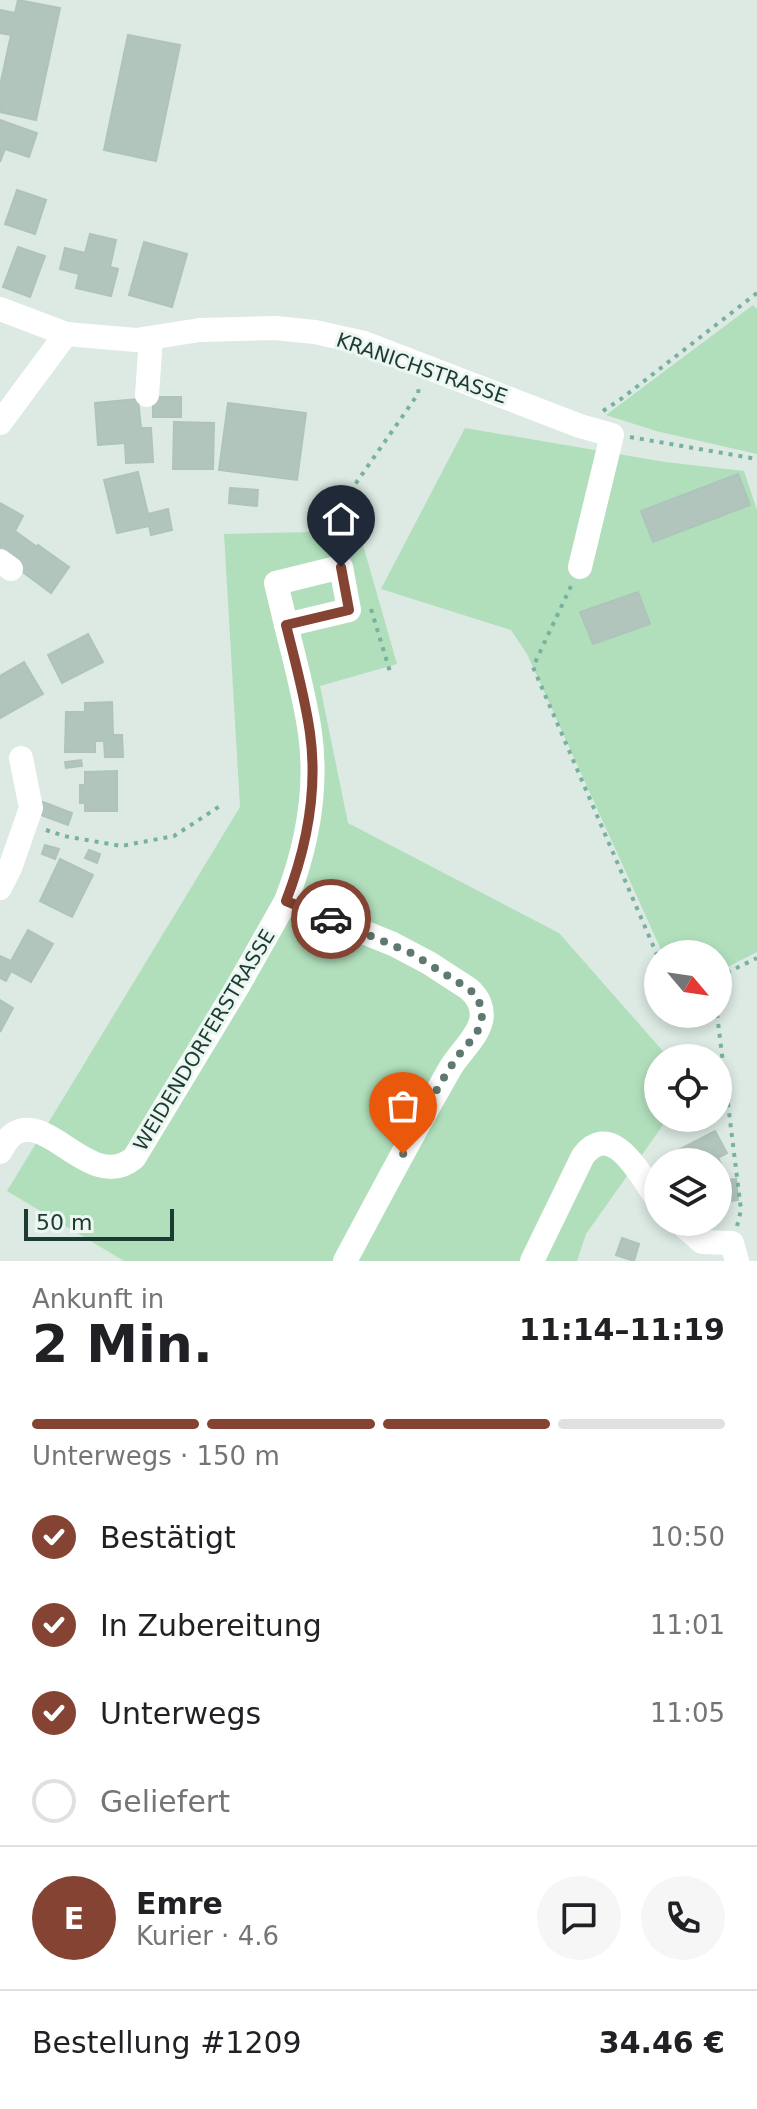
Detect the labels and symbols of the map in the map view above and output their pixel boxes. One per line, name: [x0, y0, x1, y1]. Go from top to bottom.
street label: KRANICHSTRASSE: [333, 327, 511, 409]
pin: [307, 485, 375, 567]
courier: [291, 879, 371, 959]
street label: WEIDENDORFERSTRASSE: [128, 925, 280, 1155]
north arrow: [644, 940, 732, 1028]
pin: [369, 1072, 437, 1154]
scale bar: [24, 1205, 174, 1241]

